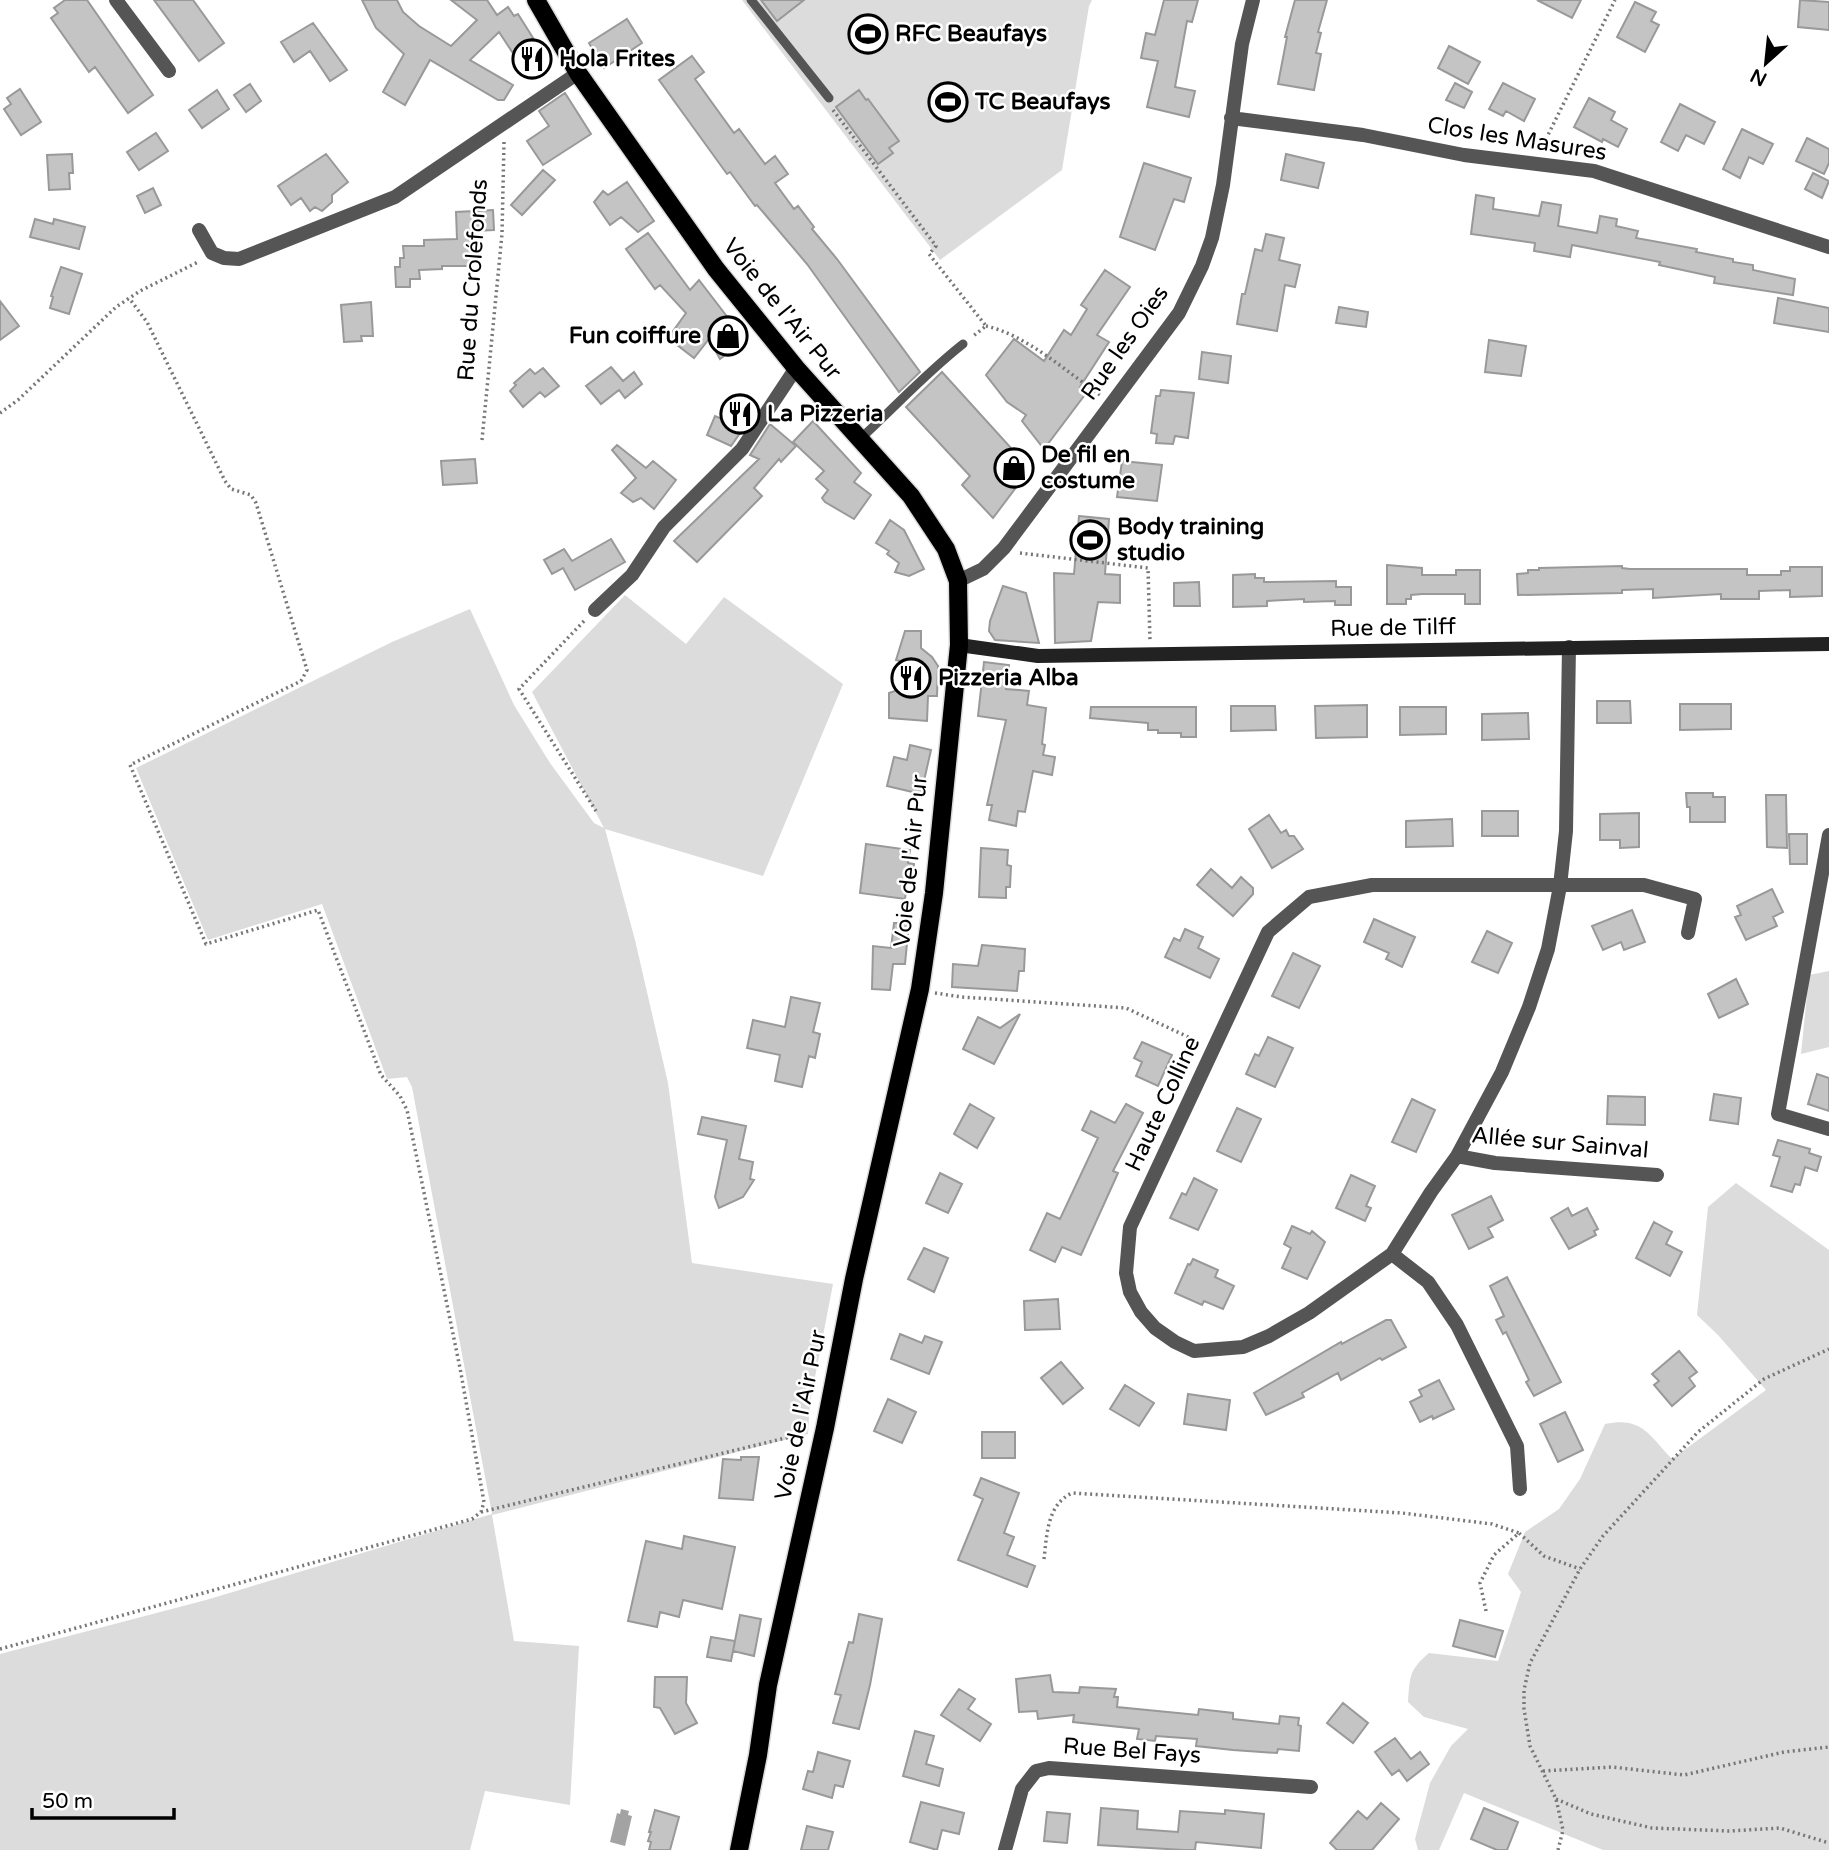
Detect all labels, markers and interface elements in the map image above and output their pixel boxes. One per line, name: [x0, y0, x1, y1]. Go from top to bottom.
sports icon: RFC Beaufays: [847, 13, 889, 55]
place label: RFC Beaufays: [895, 20, 1047, 48]
north arrow: [1731, 28, 1801, 98]
restaurant icon: Hola Frites: [511, 38, 553, 80]
place label: Hola Frites: [559, 45, 675, 73]
text: N: [1747, 64, 1771, 91]
sports icon: TC Beaufays: [927, 81, 969, 123]
place label: TC Beaufays: [974, 88, 1111, 116]
street label: Clos les Masures: [1425, 111, 1609, 167]
street label: Rue du Croléfonds: [452, 178, 494, 382]
street label: Voie de l'Air Pur: [717, 233, 848, 385]
street label: Rue les Oies: [1075, 280, 1175, 406]
shop icon: Fun coiffure: [707, 315, 749, 357]
place label: Fun coiffure: [569, 322, 701, 350]
restaurant icon: La Pizzeria: [719, 393, 761, 435]
place label: La Pizzeria: [767, 400, 884, 428]
place label: De fil en costume: [1041, 441, 1135, 495]
shop icon: De fil en costume: [993, 447, 1035, 489]
place label: Body training studio: [1117, 513, 1264, 567]
sports icon: Body training studio: [1069, 519, 1111, 561]
street label: Rue de Tilff: [1330, 613, 1456, 643]
restaurant icon: Pizzeria Alba: [890, 657, 932, 699]
place label: Pizzeria Alba: [938, 664, 1079, 692]
street label: Voie de l'Air Pur: [888, 773, 934, 949]
street label: Haute Colline: [1120, 1032, 1206, 1176]
street label: Allée sur Sainval: [1470, 1121, 1650, 1165]
street label: Voie de l'Air Pur: [769, 1327, 833, 1503]
street label: Rue Bel Fays: [1062, 1732, 1202, 1770]
scale bar: [32, 1776, 173, 1820]
text: 50 m: [42, 1789, 93, 1814]

